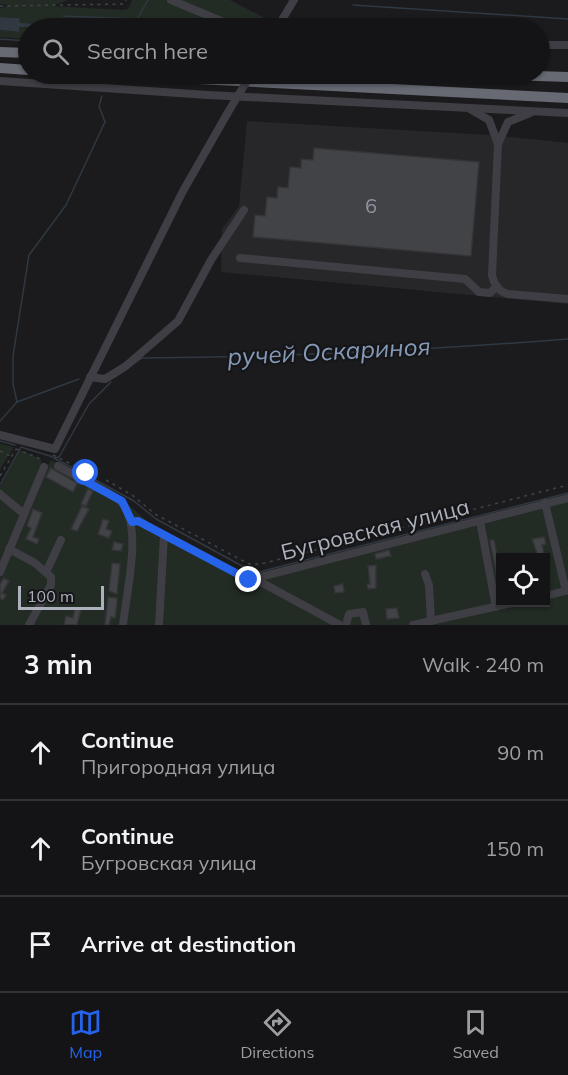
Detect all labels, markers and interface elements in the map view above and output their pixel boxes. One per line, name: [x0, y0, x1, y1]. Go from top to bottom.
search box: [18, 18, 550, 84]
icon: search: [39, 35, 72, 68]
text: Search here: [87, 37, 208, 65]
house number: 6: [365, 193, 377, 218]
water label: ручей Оскариноя: [227, 331, 431, 371]
route start: [72, 459, 98, 485]
street label: Бугровская улица: [278, 492, 472, 566]
map controls: [496, 553, 550, 607]
button: locate: [496, 553, 550, 607]
route end: [235, 566, 261, 592]
scale bar: [18, 583, 104, 610]
text: 100 m: [27, 586, 74, 606]
text: 3 min: [24, 648, 93, 681]
text: Walk · 240 m: [422, 652, 544, 677]
text: Continue: [81, 726, 174, 754]
icon: ahead: [24, 736, 57, 769]
text: 90 m: [497, 740, 544, 765]
text: Пригородная улица: [81, 754, 276, 779]
text: Continue: [81, 822, 174, 850]
icon: ahead: [24, 832, 57, 865]
text: 150 m: [485, 836, 544, 861]
text: Бугровская улица: [81, 850, 257, 875]
icon: arrive: [24, 928, 57, 961]
text: Arrive at destination: [81, 930, 296, 958]
tab: Map: [69, 1006, 102, 1062]
tab: Directions: [240, 1006, 314, 1062]
tab: Saved: [453, 1006, 499, 1062]

